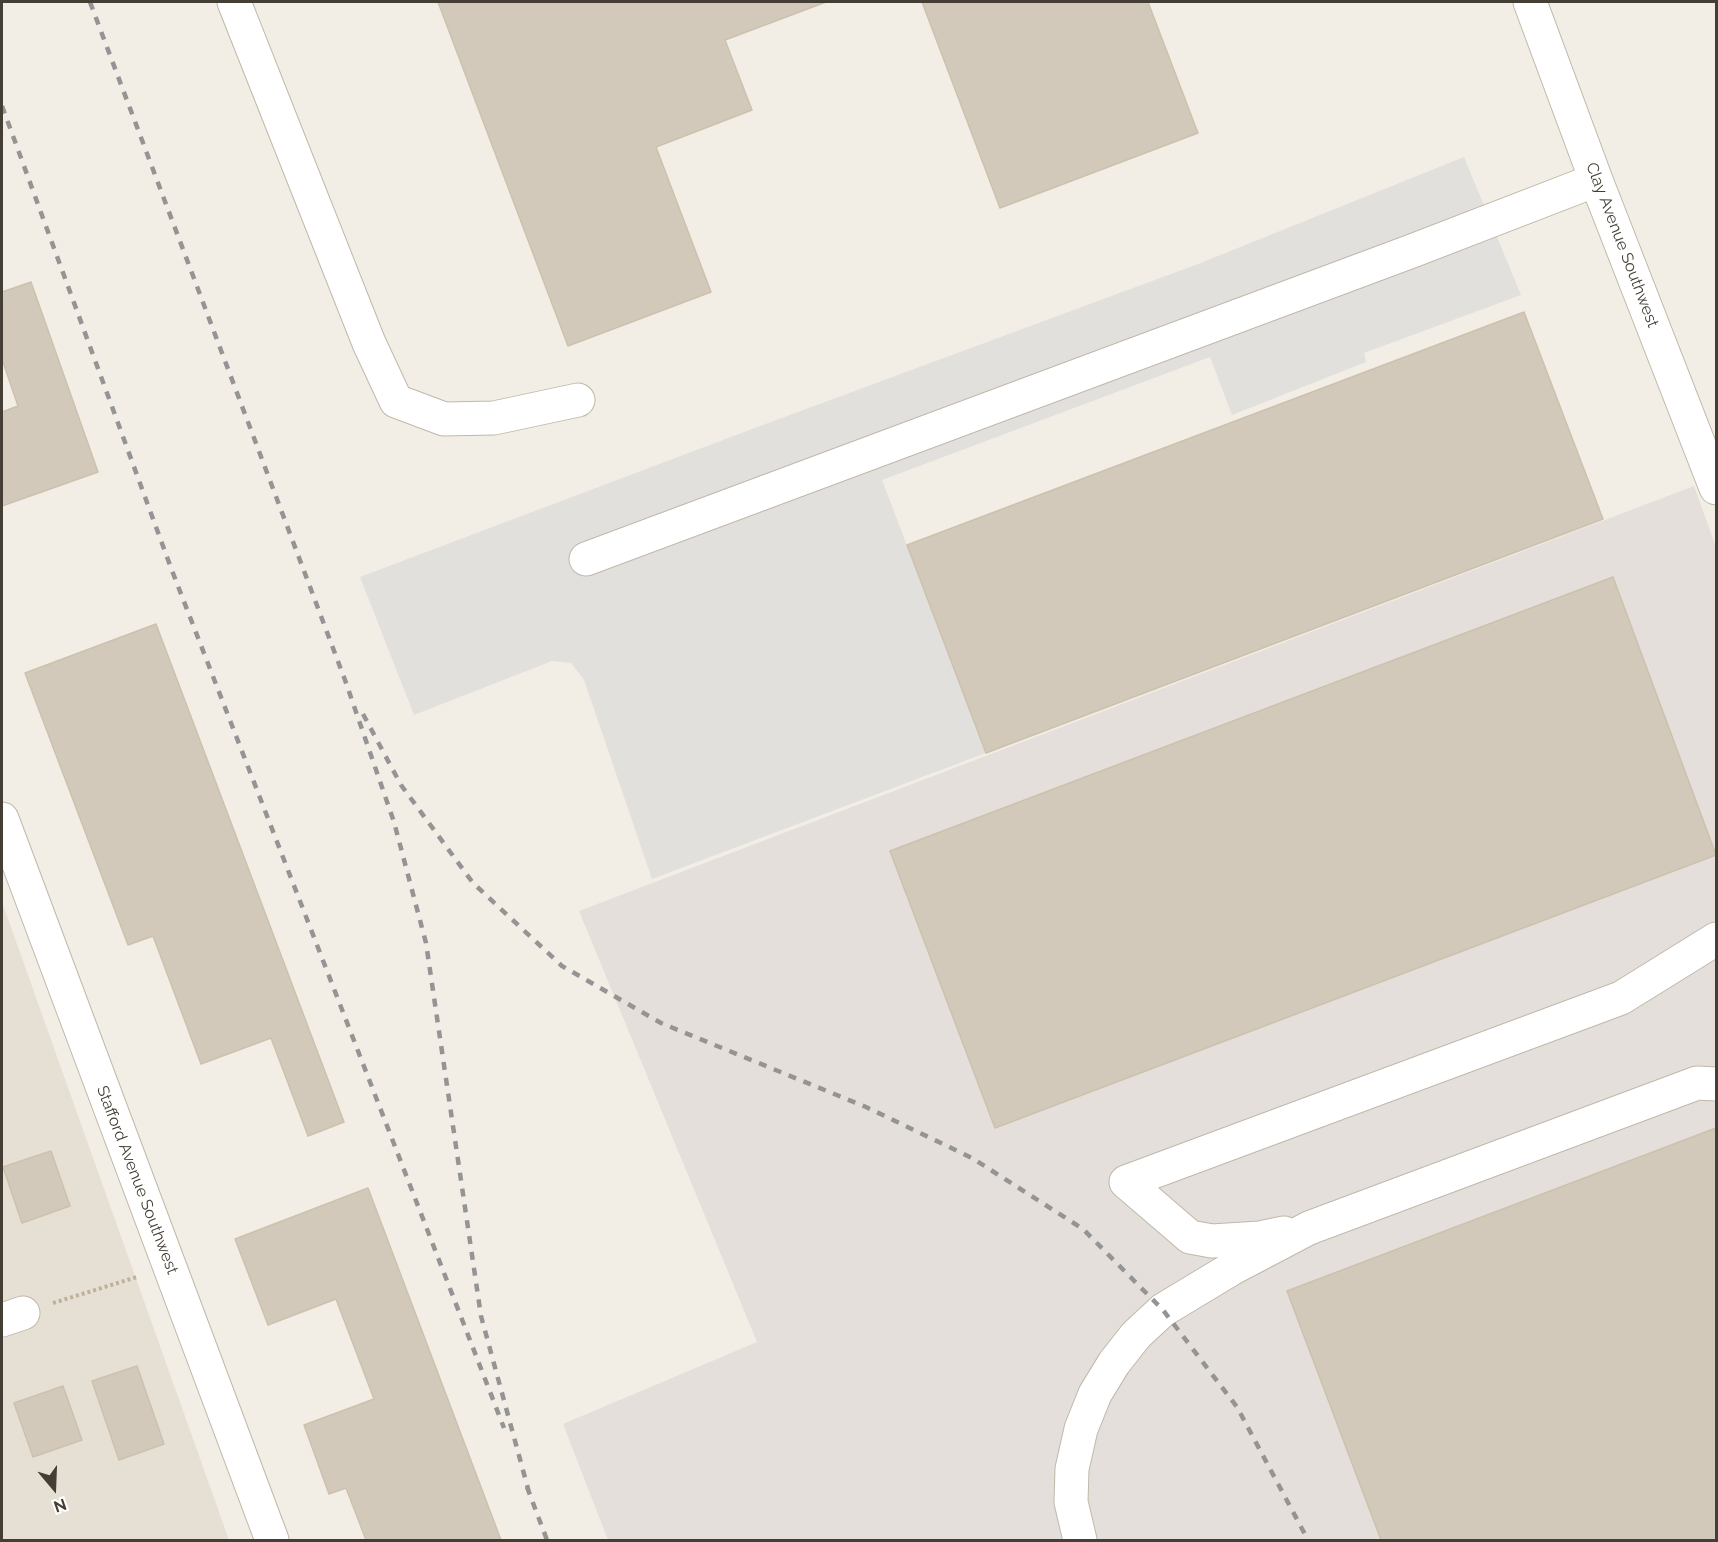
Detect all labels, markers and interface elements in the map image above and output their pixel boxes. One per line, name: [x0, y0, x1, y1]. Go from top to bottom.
street label: Clay Avenue Southwest: [1582, 160, 1662, 330]
street label: Stafford Avenue Southwest: [92, 1083, 182, 1277]
north arrow: [24, 1458, 84, 1518]
text: N: [51, 1495, 69, 1516]

